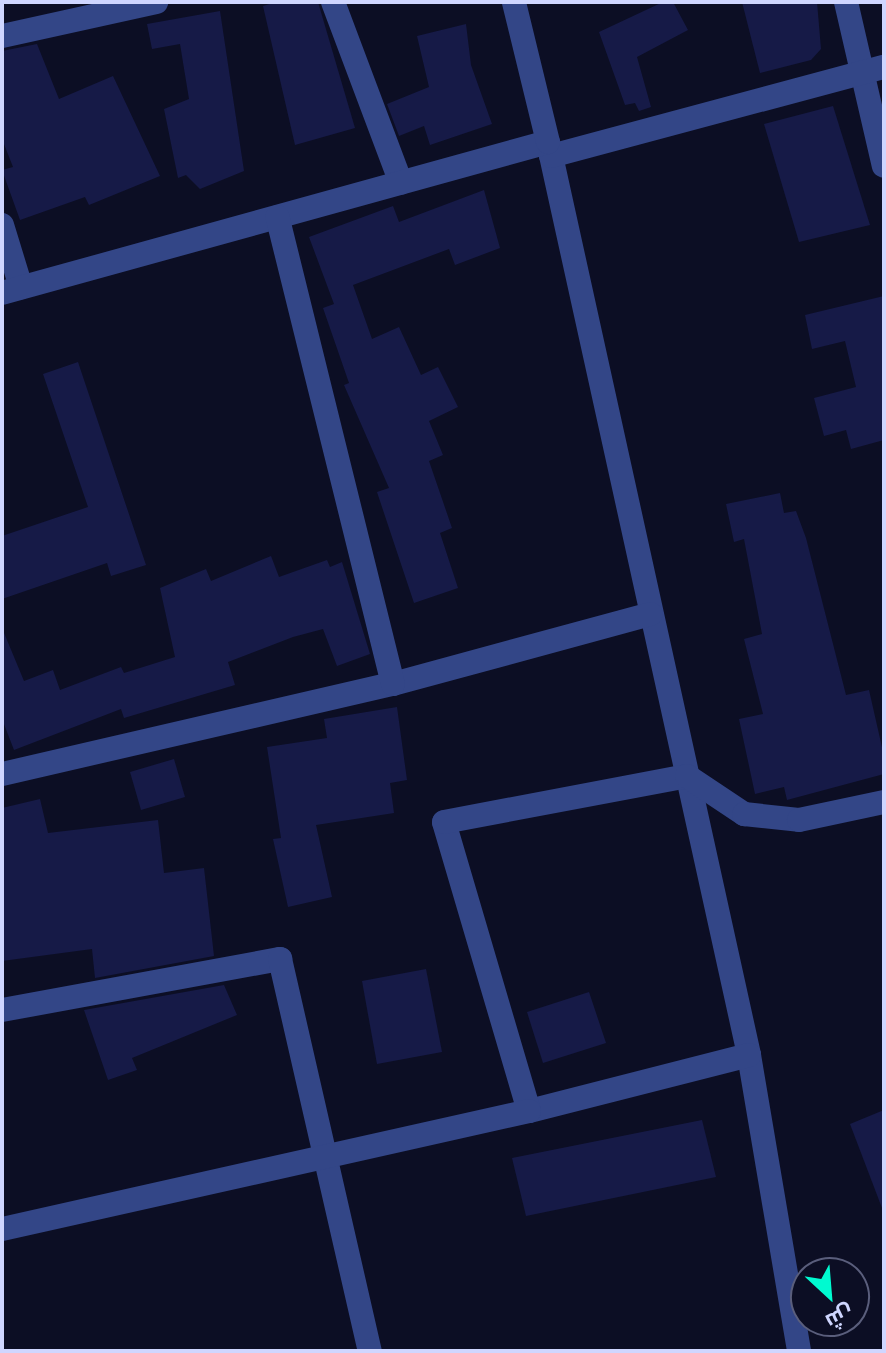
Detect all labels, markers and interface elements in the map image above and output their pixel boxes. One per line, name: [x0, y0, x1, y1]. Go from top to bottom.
north arrow: [790, 1257, 870, 1337]
text: ش: [821, 1299, 858, 1336]

